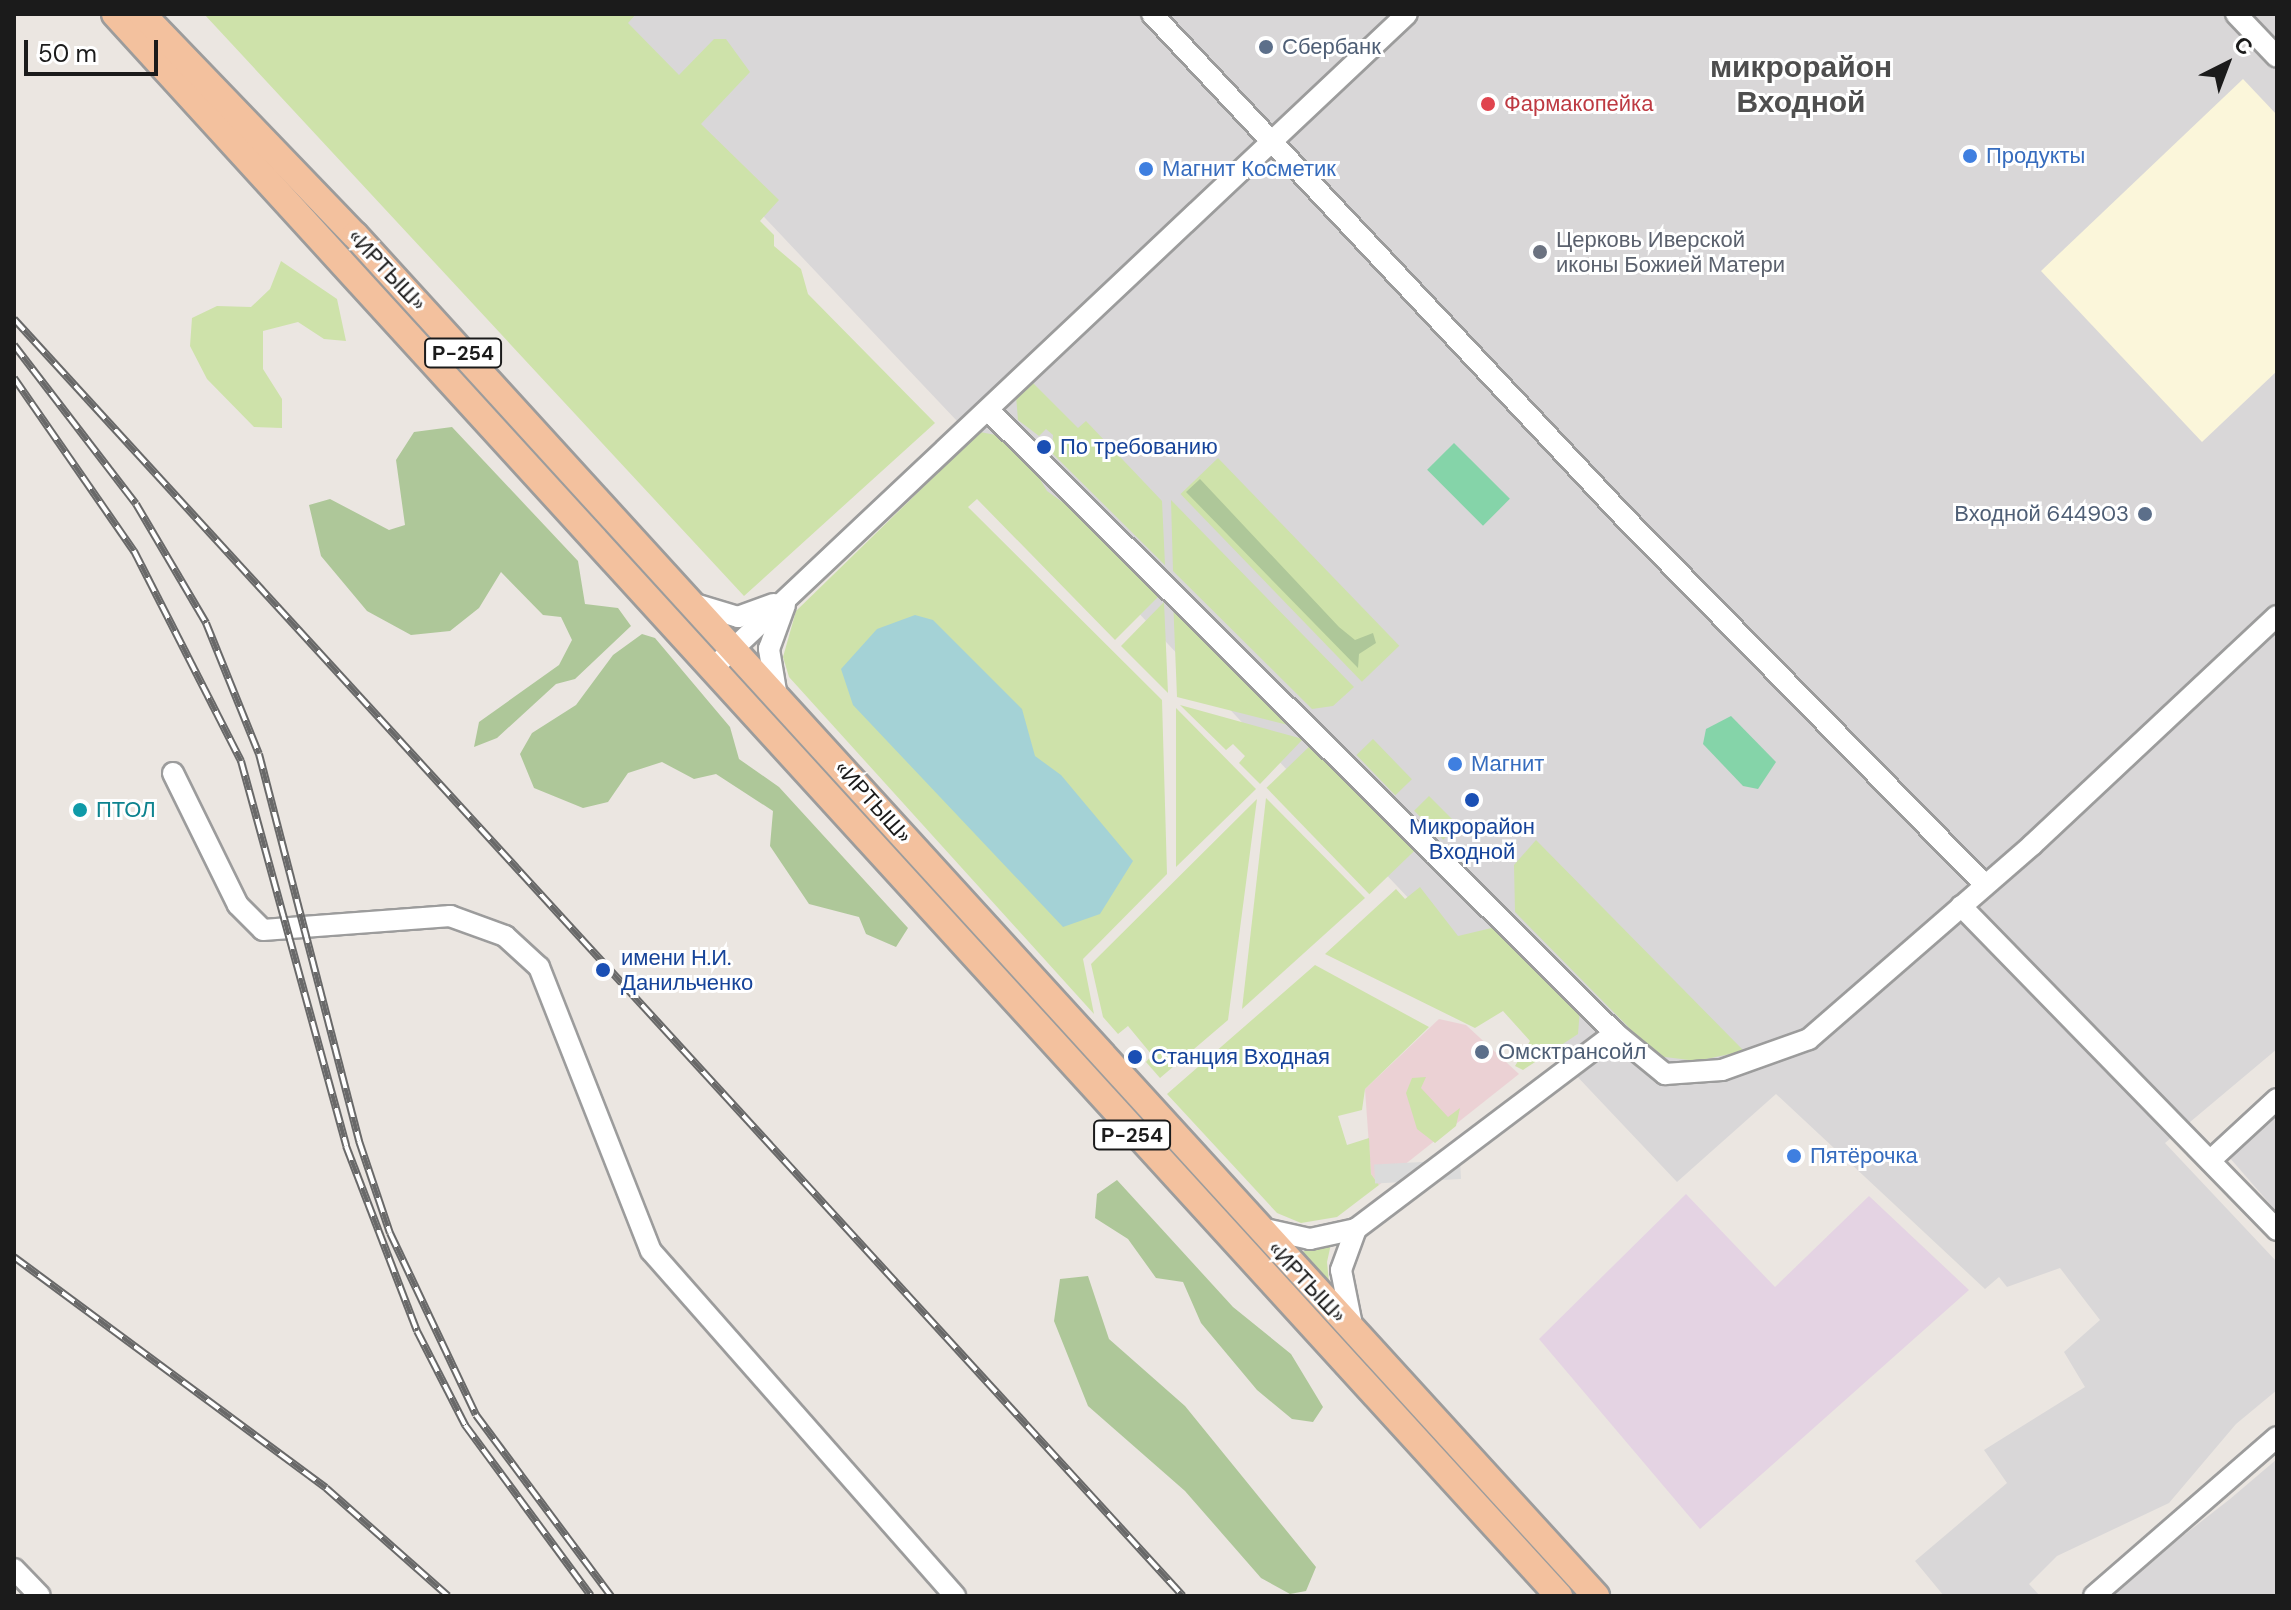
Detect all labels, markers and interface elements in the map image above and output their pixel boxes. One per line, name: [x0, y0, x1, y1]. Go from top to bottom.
scale bar: [28, 24, 162, 74]
north arrow: [2187, 24, 2267, 104]
text: С: [2228, 30, 2259, 62]
place label: Сбербанк: [1282, 34, 1381, 60]
text: 50 m: [38, 38, 97, 69]
marker: Сбербанк: [1257, 38, 1275, 56]
district label: микрорайон Входной: [1710, 49, 1892, 120]
place label: Фармакопейка: [1504, 91, 1653, 117]
marker: Фармакопейка: [1479, 95, 1497, 113]
place label: Продукты: [1986, 143, 2085, 169]
marker: Продукты: [1961, 147, 1979, 165]
place label: Магнит Косметик: [1162, 156, 1336, 182]
marker: Магнит Косметик: [1137, 160, 1155, 178]
street label: «ИРТЫШ»: [342, 224, 432, 316]
place label: Церковь Иверской иконы Божией Матери: [1556, 226, 1785, 278]
marker: Церковь Иверской иконы Божией Матери: [1531, 243, 1549, 261]
road number: Р-254: [423, 337, 503, 369]
place label: По требованию: [1060, 434, 1218, 460]
marker: По требованию: [1035, 438, 1053, 456]
place label: Входной 644903: [1954, 501, 2129, 527]
marker: Входной 644903: [2136, 505, 2154, 523]
place label: Магнит: [1471, 751, 1544, 777]
street label: «ИРТЫШ»: [829, 755, 917, 849]
marker: Магнит: [1446, 755, 1464, 773]
marker: Микрорайон Входной: [1463, 791, 1481, 809]
place label: ПТОЛ: [96, 797, 156, 823]
marker: ПТОЛ: [71, 801, 89, 819]
place label: Микрорайон Входной: [1409, 813, 1535, 864]
place label: имени Н.И. Данильченко: [621, 944, 753, 996]
marker: имени Н.И. Данильченко: [592, 959, 614, 981]
place label: Омсктрансойл: [1498, 1039, 1646, 1065]
marker: Омсктрансойл: [1473, 1043, 1491, 1061]
place label: Станция Входная: [1151, 1044, 1330, 1070]
marker: Станция Входная: [1126, 1048, 1144, 1066]
road number: Р-254: [1092, 1119, 1172, 1151]
place label: Пятёрочка: [1810, 1143, 1918, 1169]
marker: Пятёрочка: [1785, 1147, 1803, 1165]
street label: «ИРТЫШ»: [1262, 1236, 1352, 1328]

